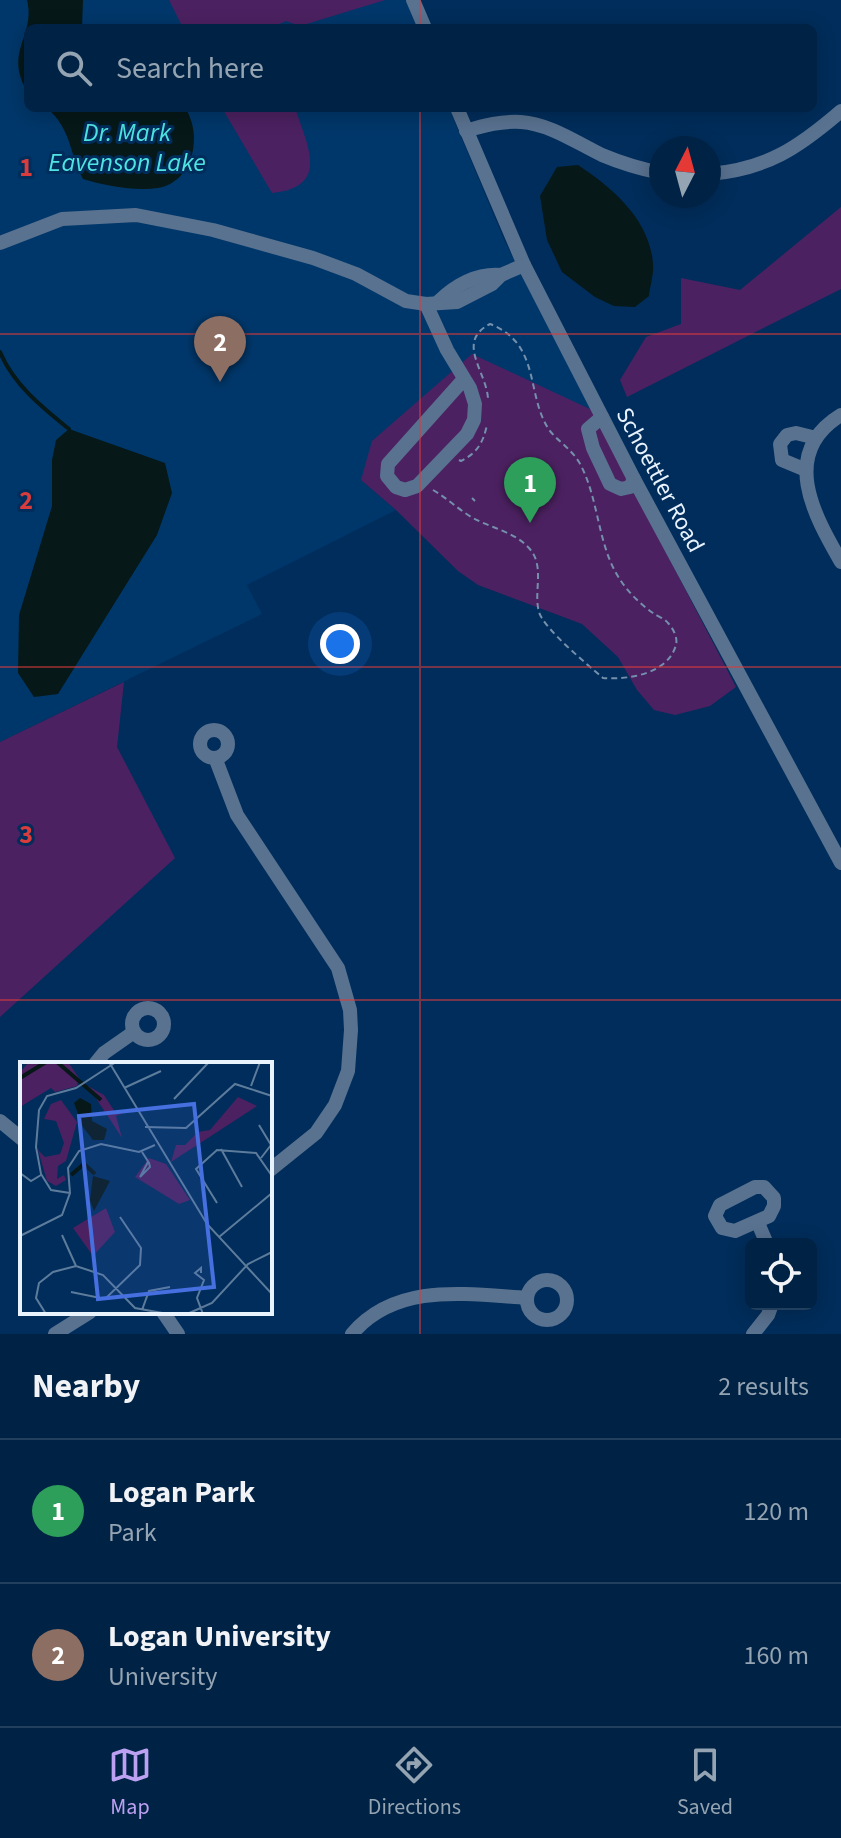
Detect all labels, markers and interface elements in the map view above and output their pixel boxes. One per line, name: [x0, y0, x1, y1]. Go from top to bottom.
search box: [24, 24, 817, 112]
icon: search: [52, 46, 96, 90]
text: Search here: [116, 47, 264, 90]
water label: Dr. Mark Eavenson Lake: [48, 114, 206, 181]
north arrow: [649, 136, 721, 208]
text: 1: [19, 149, 33, 186]
pin: 2: [194, 316, 246, 382]
street label: Schoettler Road: [607, 401, 713, 559]
pin: 1: [504, 457, 556, 523]
text: 2: [19, 482, 33, 519]
your location: [320, 624, 360, 664]
text: 3: [19, 816, 33, 853]
inset map: [20, 1062, 272, 1314]
map controls: [745, 1238, 817, 1310]
button: locate: [745, 1238, 817, 1310]
text: Nearby: [32, 1362, 140, 1411]
text: 2 results: [718, 1368, 809, 1405]
text: Logan Park: [108, 1471, 255, 1514]
text: 1: [51, 1493, 65, 1530]
text: 120 m: [743, 1493, 809, 1530]
text: Park: [108, 1514, 157, 1551]
text: Logan University: [108, 1615, 331, 1658]
text: 2: [51, 1637, 65, 1674]
text: 160 m: [743, 1637, 809, 1674]
text: University: [108, 1658, 217, 1695]
tab: Map: [108, 1743, 152, 1823]
tab: Directions: [368, 1743, 461, 1823]
tab: Saved: [677, 1743, 733, 1823]

